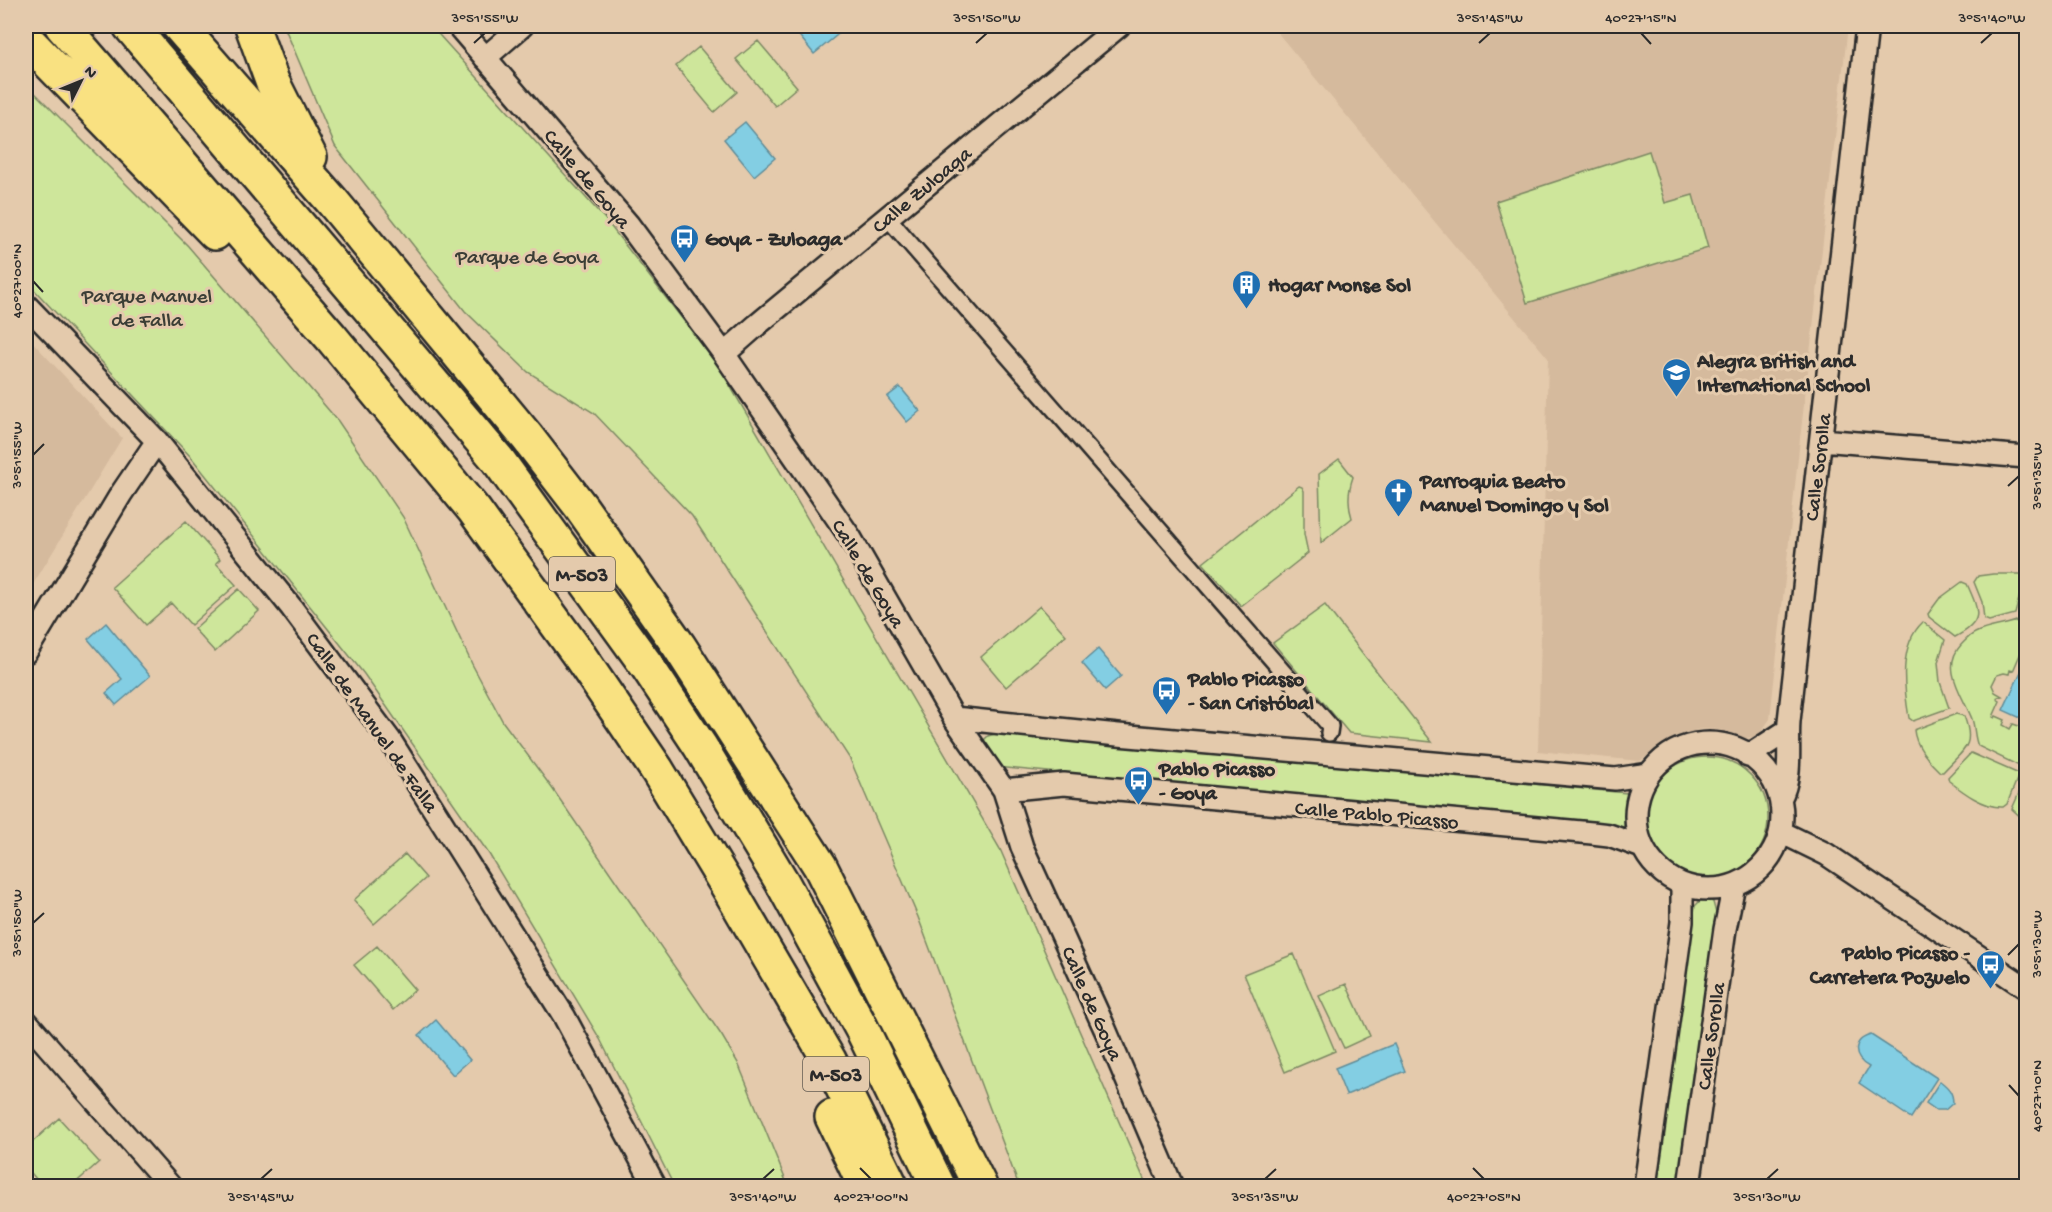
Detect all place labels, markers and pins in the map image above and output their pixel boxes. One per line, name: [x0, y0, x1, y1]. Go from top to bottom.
bus stop icon: Goya - Zuloaga: [668, 222, 700, 264]
place label: Goya - Zuloaga: [705, 229, 843, 254]
building icon: Hogar Monse Sol: [1231, 268, 1263, 310]
place label: Hogar Monse Sol: [1268, 275, 1412, 300]
place label: Alegra British and International School: [1696, 351, 1871, 400]
school or university icon: Alegra British and International School: [1660, 356, 1692, 398]
place label: Parroquia Beato Manuel Domingo y Sol: [1419, 471, 1609, 520]
church icon: Parroquia Beato Manuel Domingo y Sol: [1383, 476, 1415, 518]
place label: Pablo Picasso - San Cristóbal: [1187, 669, 1314, 718]
bus stop icon: Pablo Picasso - San Cristóbal: [1151, 674, 1183, 716]
place label: Pablo Picasso - Goya: [1158, 759, 1275, 808]
bus stop icon: Pablo Picasso - Goya: [1122, 764, 1154, 806]
place label: Pablo Picasso - Carretera Pozuelo: [1809, 943, 1970, 992]
bus stop icon: Pablo Picasso - Carretera Pozuelo: [1975, 948, 2007, 990]

